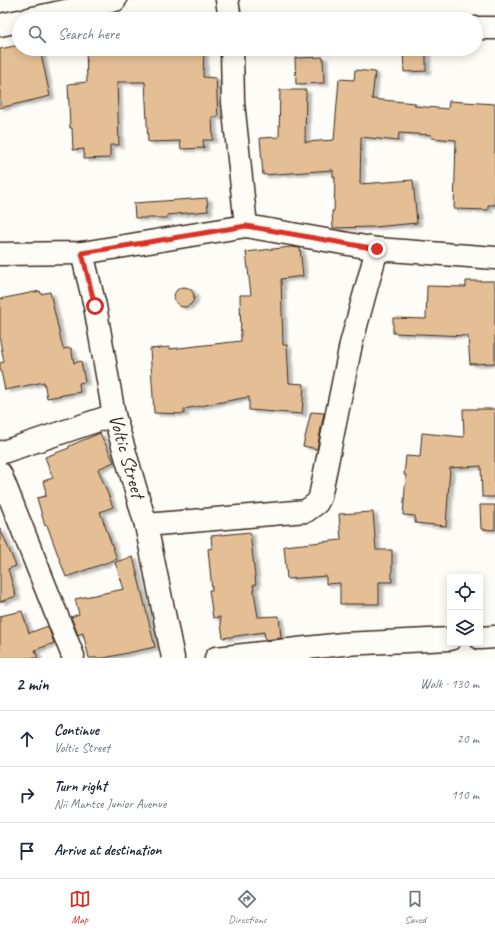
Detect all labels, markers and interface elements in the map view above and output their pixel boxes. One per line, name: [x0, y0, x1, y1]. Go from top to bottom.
search box: [12, 12, 483, 56]
icon: search: [26, 23, 48, 45]
text: Search here: [58, 25, 119, 44]
route end: [368, 240, 386, 258]
route start: [86, 297, 104, 315]
street label: Voltic Street: [103, 411, 152, 504]
map controls: [447, 574, 483, 646]
button: locate: [447, 574, 483, 610]
button: layers: [447, 610, 483, 646]
text: 2 min: [16, 674, 49, 695]
text: Walk · 130 m: [420, 676, 479, 692]
text: Continue: [54, 721, 99, 740]
icon: ahead: [16, 728, 38, 750]
text: 20 m: [457, 731, 479, 747]
text: Voltic Street: [54, 740, 110, 756]
text: Turn right: [54, 777, 107, 796]
icon: right: [16, 784, 38, 806]
text: 110 m: [451, 787, 479, 803]
text: Nii Mantse Junior Avenue: [54, 796, 166, 812]
icon: arrive: [16, 840, 38, 862]
text: Arrive at destination: [54, 841, 161, 860]
tab: Map: [69, 888, 91, 926]
tab: Directions: [228, 888, 267, 926]
tab: Saved: [404, 888, 426, 926]

